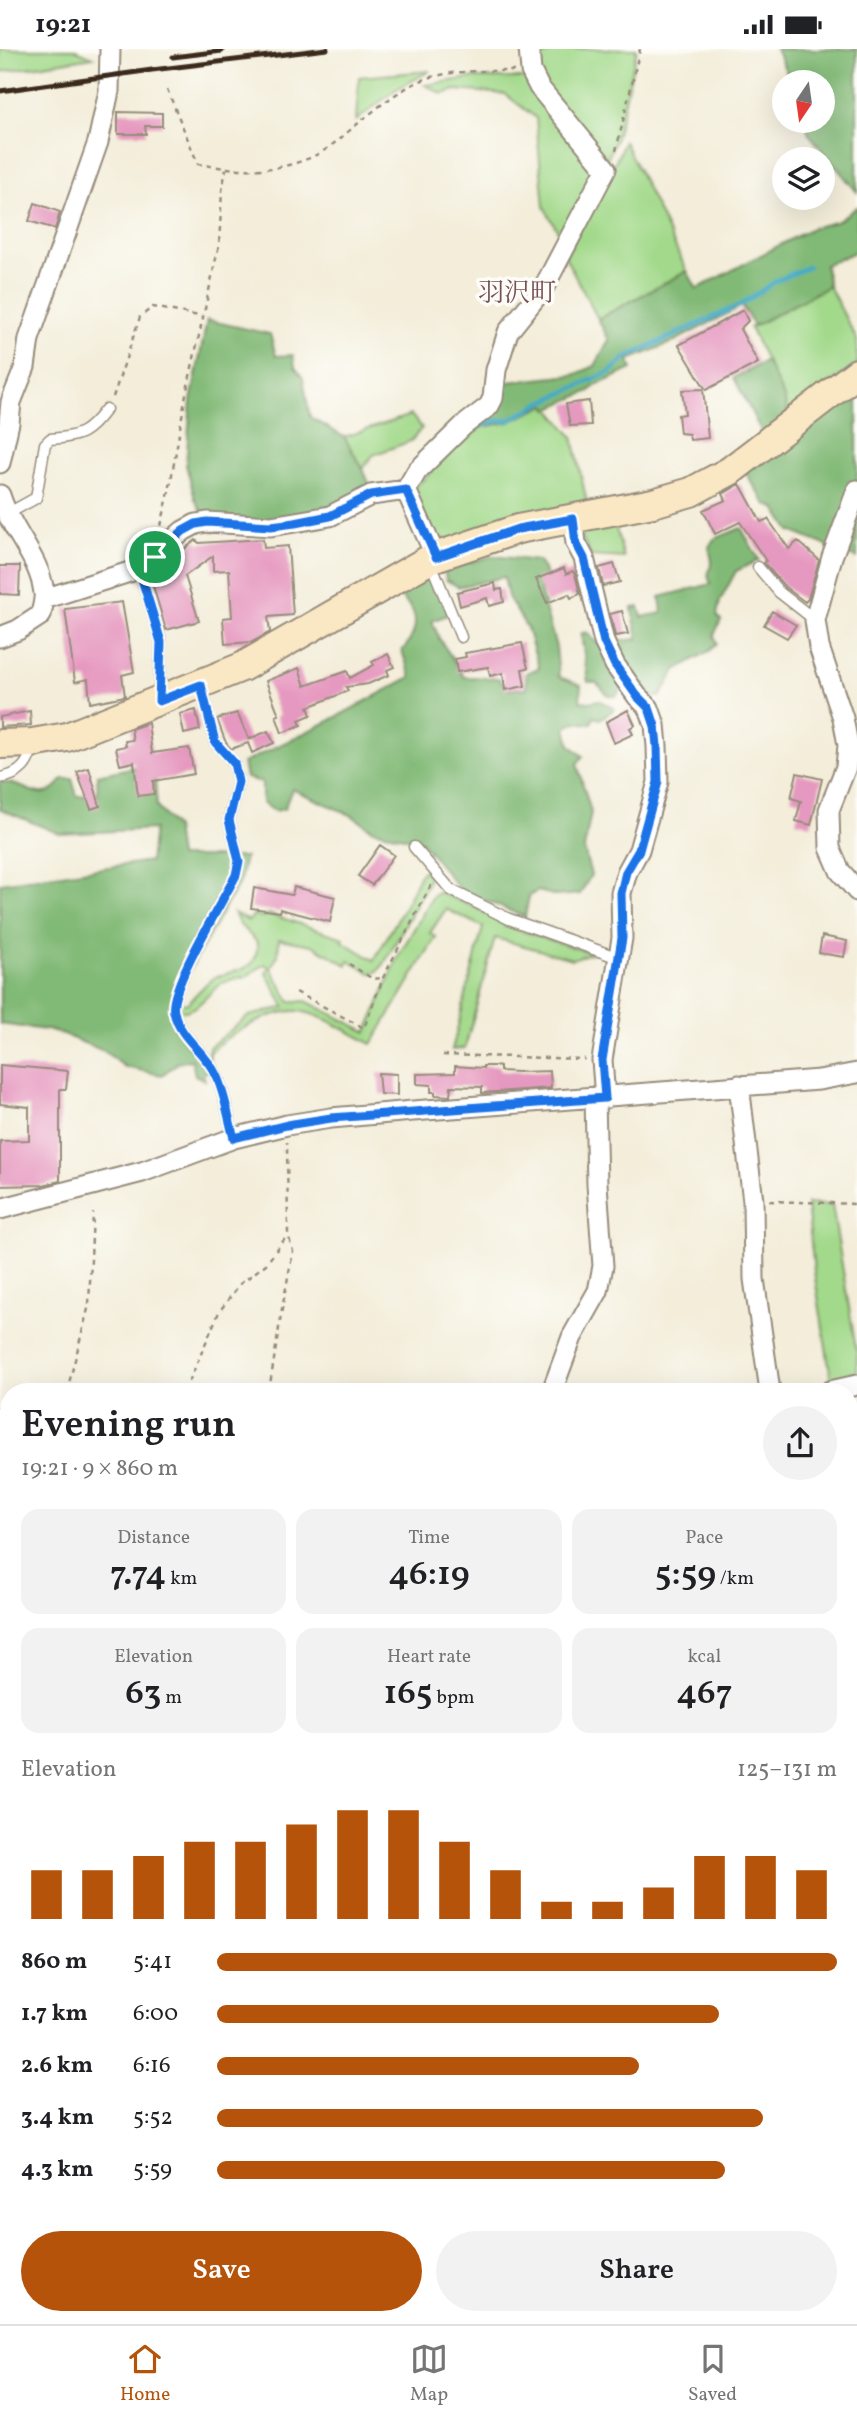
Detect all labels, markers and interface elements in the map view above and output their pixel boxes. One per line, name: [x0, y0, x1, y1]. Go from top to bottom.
text: 19:21: [35, 7, 91, 43]
north arrow: [772, 70, 835, 133]
map controls: [772, 70, 835, 210]
button: layers: [772, 147, 835, 210]
district label: 羽沢町: [478, 276, 556, 312]
pin: [125, 527, 185, 587]
icon: arrive: [136, 538, 174, 576]
text: Evening run: [21, 1400, 236, 1453]
button: share: [763, 1406, 837, 1480]
text: 19:21 · 9 × 860 m: [21, 1453, 178, 1485]
text: Distance: [117, 1525, 190, 1551]
text: Time: [408, 1525, 450, 1551]
text: Pace: [685, 1525, 723, 1551]
text: 7.74: [110, 1551, 166, 1599]
text: 46:19: [388, 1551, 470, 1599]
text: 5:59: [655, 1551, 716, 1599]
text: km: [166, 1566, 197, 1592]
text: /km: [716, 1566, 754, 1592]
text: Elevation: [114, 1644, 193, 1670]
text: Heart rate: [387, 1644, 471, 1670]
text: kcal: [687, 1644, 721, 1670]
text: 63: [125, 1670, 161, 1718]
text: 165: [383, 1670, 433, 1718]
text: 467: [676, 1670, 732, 1718]
text: m: [161, 1685, 182, 1711]
text: bpm: [433, 1685, 475, 1711]
text: Elevation: [21, 1754, 117, 1786]
text: 125–131 m: [737, 1754, 837, 1786]
text: 860 m: [21, 1946, 87, 1978]
text: 5:41: [133, 1946, 172, 1978]
text: 1.7 km: [21, 1998, 88, 2030]
text: 6:00: [133, 1998, 178, 2030]
text: 2.6 km: [21, 2050, 93, 2082]
text: 6:16: [133, 2050, 171, 2082]
text: 3.4 km: [21, 2102, 94, 2134]
text: 5:52: [133, 2102, 173, 2134]
text: 4.3 km: [21, 2154, 94, 2186]
text: 5:59: [133, 2154, 172, 2186]
button: Save: [21, 2231, 422, 2311]
button: Share: [436, 2231, 837, 2311]
tab: Home: [120, 2340, 170, 2408]
tab: Map: [410, 2340, 448, 2408]
tab: Saved: [688, 2340, 737, 2408]

